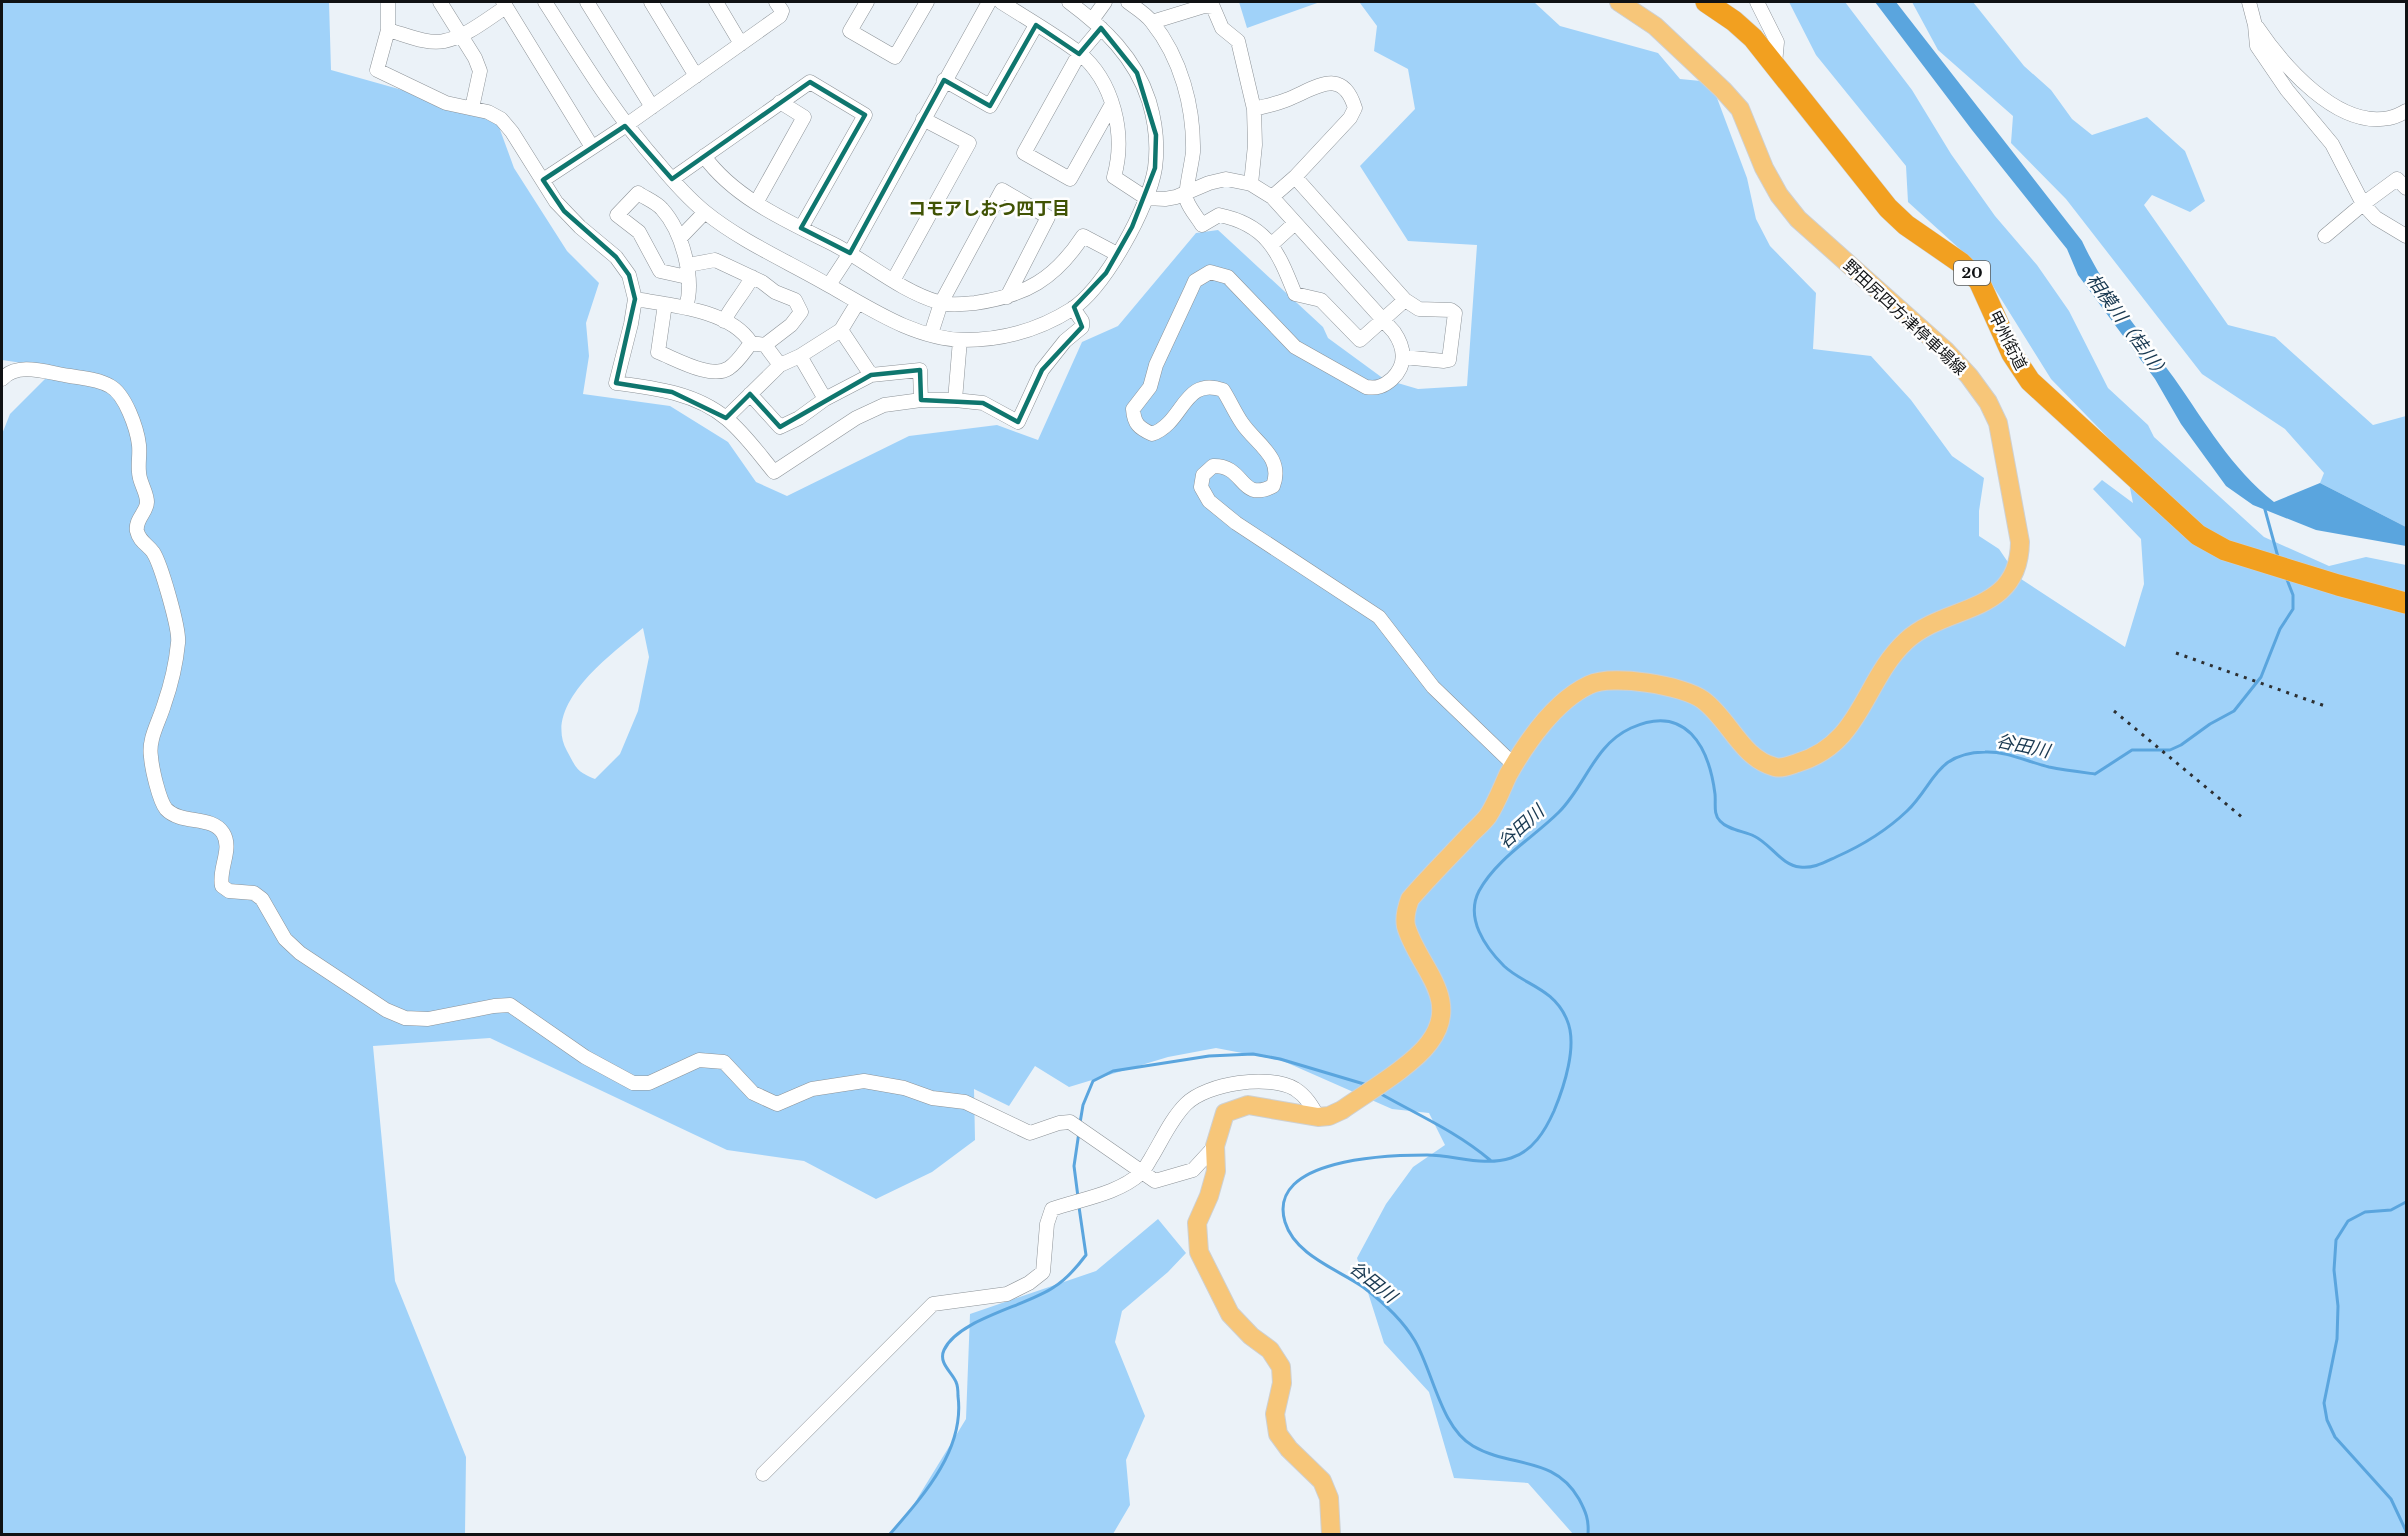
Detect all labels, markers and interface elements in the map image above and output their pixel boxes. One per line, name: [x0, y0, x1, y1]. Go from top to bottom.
district label: コモアしおつ四丁目: [908, 198, 1070, 220]
street label: 野田尻四方津停車場線: [1840, 255, 1970, 379]
road number: 20: [1954, 261, 1990, 285]
water label: 相模川（桂川）: [2082, 270, 2174, 384]
street label: 甲州街道: [1985, 307, 2031, 373]
water label: 谷田川: [1994, 730, 2054, 763]
water label: 谷田川: [1494, 799, 1550, 853]
water label: 谷田川: [1345, 1256, 1402, 1309]

